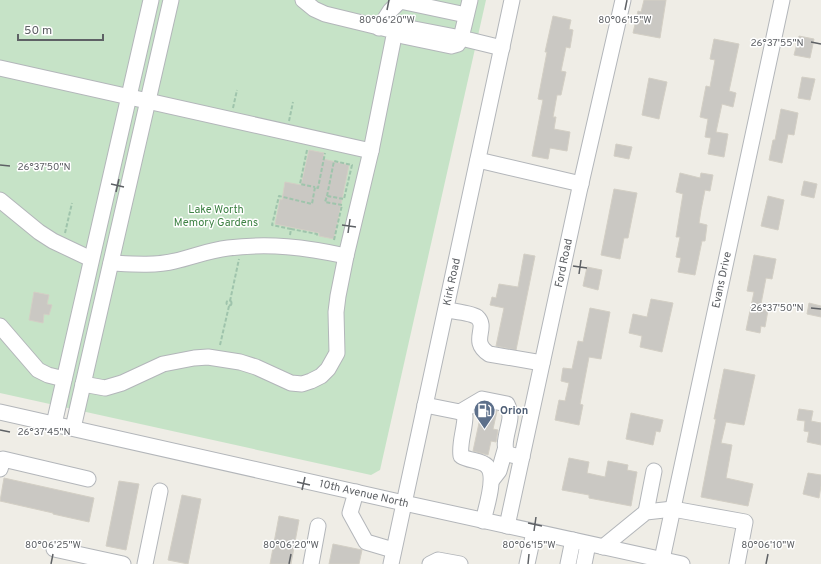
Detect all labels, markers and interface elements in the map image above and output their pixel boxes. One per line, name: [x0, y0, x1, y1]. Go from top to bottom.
text: 80°06'20"W: [359, 14, 415, 27]
text: 80°06'15"W: [598, 14, 652, 27]
scale bar: [18, 16, 103, 42]
text: 50 m: [24, 23, 52, 39]
text: 26°37'55"N: [751, 37, 804, 50]
text: 26°37'50"N: [17, 161, 71, 174]
park label: Lake Worth Memory Gardens: [174, 203, 258, 230]
street label: Ford Road: [552, 237, 576, 289]
street label: Evans Drive: [709, 250, 735, 310]
street label: Kirk Road: [440, 257, 464, 307]
text: 26°37'50"N: [750, 302, 804, 315]
fuel station icon: Orion: [472, 398, 498, 431]
place label: Orion: [500, 404, 528, 418]
text: 26°37'45"N: [18, 426, 71, 439]
street label: 10th Avenue North: [318, 477, 410, 511]
text: 80°06'25"W: [25, 539, 81, 552]
text: 80°06'20"W: [263, 539, 319, 552]
text: 80°06'15"W: [502, 539, 556, 552]
text: 80°06'10"W: [741, 539, 795, 552]

